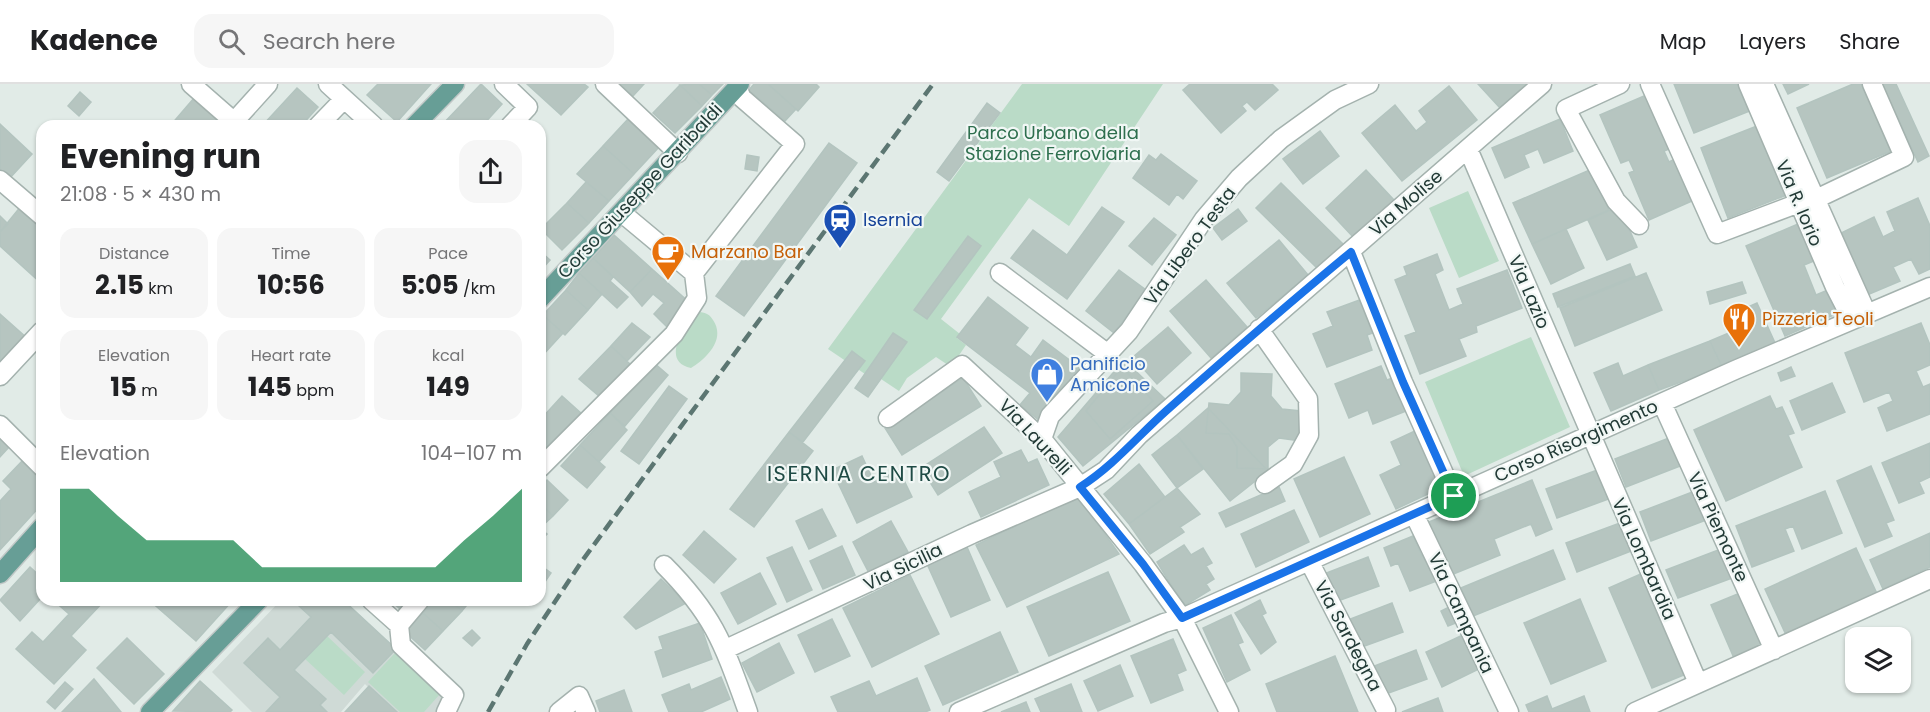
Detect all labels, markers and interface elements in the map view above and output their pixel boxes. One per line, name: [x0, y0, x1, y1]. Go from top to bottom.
search box: [194, 14, 614, 68]
text: Kadence: [30, 21, 158, 60]
icon: search: [215, 25, 248, 58]
text: Search here: [263, 26, 395, 57]
text: Map: [1660, 27, 1706, 56]
text: Layers: [1739, 27, 1806, 56]
text: Share: [1839, 27, 1900, 56]
street label: Corso Giuseppe Garibaldi: [552, 98, 728, 284]
park label: Parco Urbano della Stazione Ferroviaria: [965, 120, 1141, 166]
text: Evening run: [60, 133, 261, 180]
button: share: [459, 140, 522, 203]
street label: Via R. Iorio: [1770, 156, 1829, 250]
street label: Via Molise: [1364, 164, 1448, 242]
text: 21:08 · 5 × 430 m: [60, 180, 221, 208]
street label: Via Libero Testa: [1138, 181, 1241, 310]
station icon: Isernia: [822, 202, 858, 249]
place label: Isernia: [863, 207, 923, 232]
cafe icon: Marzano Bar: [650, 234, 686, 281]
place label: Marzano Bar: [691, 239, 804, 264]
text: Distance: [99, 242, 169, 265]
text: Time: [272, 242, 311, 265]
text: Pace: [428, 242, 468, 265]
street label: Via Lazio: [1503, 251, 1556, 332]
text: 2.15: [95, 267, 144, 303]
text: 10:56: [257, 267, 325, 303]
text: 5:05: [401, 267, 459, 303]
text: km: [144, 277, 173, 300]
text: /km: [459, 277, 495, 300]
restaurant icon: Pizzeria Teoli: [1721, 301, 1757, 348]
place label: Pizzeria Teoli: [1762, 306, 1874, 331]
text: Elevation: [98, 344, 170, 367]
text: Heart rate: [251, 344, 331, 367]
text: kcal: [432, 344, 464, 367]
place label: Panificio Amicone: [1070, 351, 1150, 397]
shop icon: Panificio Amicone: [1029, 356, 1065, 403]
text: 15: [110, 369, 137, 405]
text: 145: [248, 369, 292, 405]
text: 149: [426, 369, 470, 405]
text: m: [137, 379, 158, 402]
text: bpm: [292, 379, 334, 402]
street label: Via Laurelli: [993, 393, 1077, 480]
street label: Corso Risorgimento: [1490, 393, 1662, 488]
text: Elevation: [60, 439, 150, 467]
text: 104–107 m: [421, 439, 522, 467]
district label: ISERNIA CENTRO: [767, 459, 951, 488]
street label: Via Piemonte: [1682, 468, 1755, 586]
pin: [1428, 470, 1479, 521]
icon: arrive: [1437, 479, 1470, 512]
street label: Via Lombardia: [1606, 494, 1683, 624]
street label: Via Sicilia: [859, 537, 946, 596]
street label: Via Campania: [1423, 548, 1500, 677]
street label: Via Sardegna: [1309, 576, 1388, 696]
map controls: [1845, 627, 1911, 693]
button: layers: [1845, 627, 1911, 693]

